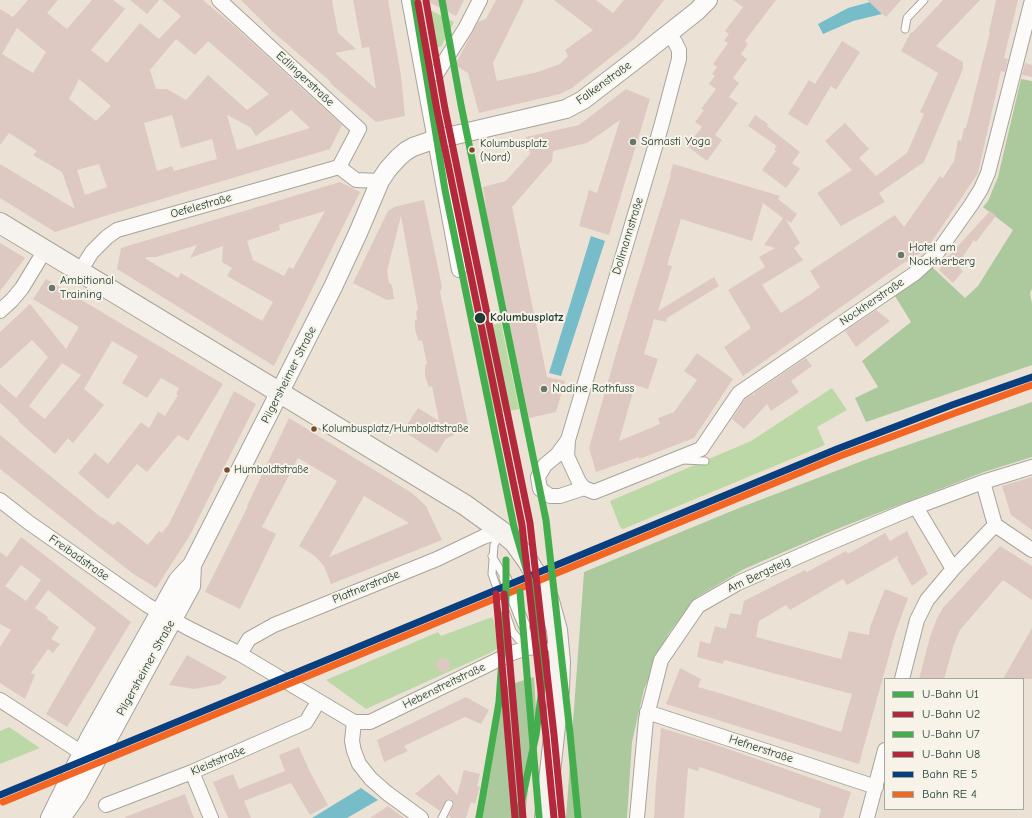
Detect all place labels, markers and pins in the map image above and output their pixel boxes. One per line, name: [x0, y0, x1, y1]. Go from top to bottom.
place label: Samasti Yoga: [641, 135, 710, 149]
place label: Kolumbusplatz (Nord): [480, 137, 547, 163]
marker: Samasti Yoga: [628, 137, 638, 147]
marker: Kolumbusplatz (Nord): [467, 145, 477, 155]
place label: Hotel am Nockherberg: [909, 241, 975, 269]
marker: Hotel am Nockherberg: [896, 250, 906, 260]
place label: Ambitional Training: [60, 274, 114, 302]
marker: Ambitional Training: [47, 283, 57, 293]
marker: Kolumbusplatz: [473, 311, 487, 325]
place label: Kolumbusplatz: [490, 311, 563, 325]
place label: Nadine Rothfuss: [552, 382, 634, 396]
marker: Nadine Rothfuss: [539, 384, 549, 394]
place label: Kolumbusplatz/Humboldtstraße: [322, 422, 468, 436]
marker: Kolumbusplatz/Humboldtstraße: [309, 424, 319, 434]
place label: Humboldtstraße: [234, 463, 309, 477]
marker: Humboldtstraße: [222, 465, 232, 475]

